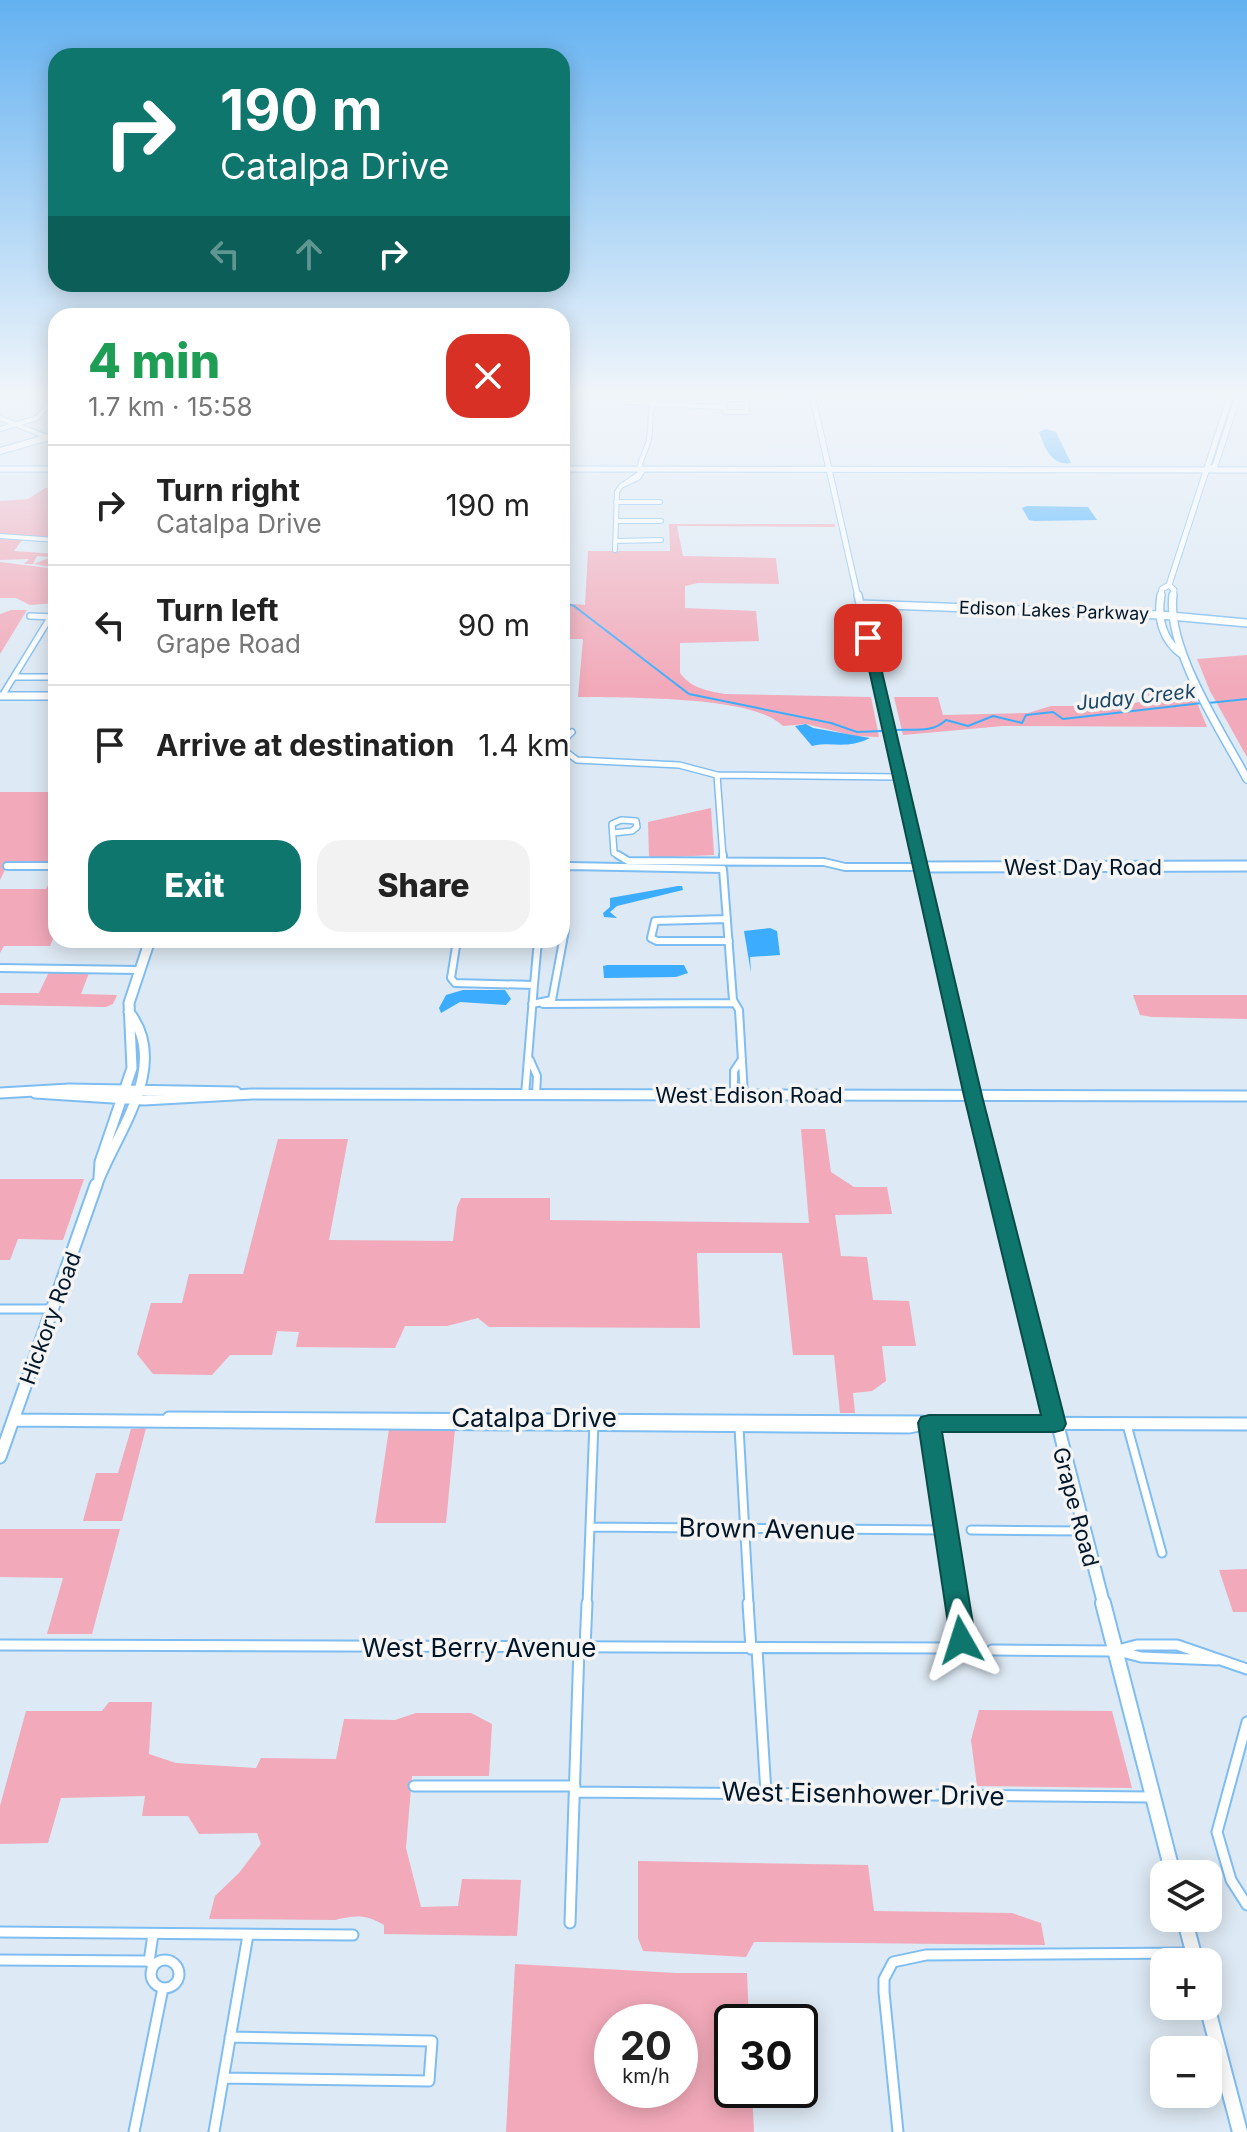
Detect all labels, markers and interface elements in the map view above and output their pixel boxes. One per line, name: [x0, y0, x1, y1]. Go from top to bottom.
text: 190 m: [220, 76, 383, 144]
icon: right: [88, 80, 192, 184]
text: Catalpa Drive: [220, 144, 449, 188]
icon: left: [203, 232, 247, 276]
icon: ahead: [287, 232, 331, 276]
icon: right: [371, 232, 415, 276]
text: 4 min: [88, 331, 220, 390]
button: close: [446, 334, 530, 418]
text: 1.7 km · 15:58: [88, 391, 253, 422]
text: Turn right: [156, 472, 300, 508]
icon: right: [88, 483, 132, 527]
text: 190 m: [446, 487, 530, 523]
text: Catalpa Drive: [156, 508, 322, 539]
text: Turn left: [156, 592, 278, 628]
street label: Edison Lakes Parkway: [959, 597, 1149, 624]
icon: left: [88, 603, 132, 647]
pin: [834, 604, 902, 672]
text: 90 m: [458, 607, 530, 643]
icon: arrive: [846, 616, 890, 660]
text: Grape Road: [156, 628, 301, 659]
water label: Juday Creek: [1075, 679, 1198, 715]
icon: arrive: [88, 723, 132, 767]
text: Arrive at destination: [156, 727, 454, 763]
text: 1.4 km: [478, 727, 570, 763]
button: Exit: [88, 840, 301, 932]
button: Share: [317, 840, 530, 932]
street label: West Day Road: [1004, 854, 1162, 880]
street label: West Edison Road: [655, 1082, 843, 1108]
street label: Hickory Road: [14, 1248, 86, 1388]
street label: Catalpa Drive: [451, 1402, 617, 1433]
street label: Grape Road: [1048, 1444, 1104, 1570]
street label: Brown Avenue: [678, 1511, 856, 1546]
position arrow: [919, 1598, 1003, 1682]
street label: West Berry Avenue: [362, 1632, 596, 1663]
street label: West Eisenhower Drive: [721, 1776, 1005, 1811]
map controls: [1150, 1860, 1222, 2108]
button: layers: [1150, 1860, 1222, 1932]
button: +: [1150, 1948, 1222, 2020]
speed limit sign: 30: [714, 2004, 818, 2108]
text: 20: [620, 2021, 672, 2070]
button: −: [1150, 2036, 1222, 2108]
text: km/h: [622, 2064, 670, 2088]

